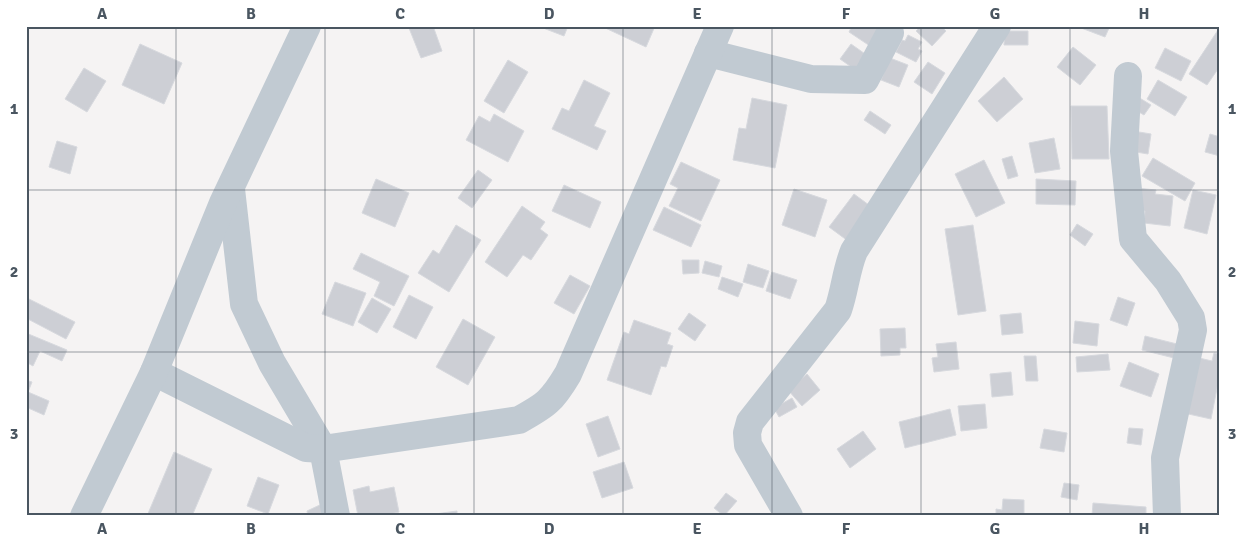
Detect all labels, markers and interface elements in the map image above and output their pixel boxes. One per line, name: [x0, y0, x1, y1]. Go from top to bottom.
text: A: [97, 4, 108, 24]
text: B: [246, 4, 256, 24]
text: C: [395, 4, 405, 24]
text: D: [544, 4, 555, 24]
text: E: [692, 4, 702, 24]
text: F: [842, 4, 851, 24]
text: G: [990, 4, 1000, 24]
text: H: [1139, 4, 1149, 24]
text: 1: [10, 99, 19, 119]
text: 1: [1228, 99, 1237, 119]
text: 2: [10, 262, 18, 282]
text: 2: [1228, 262, 1236, 282]
text: 3: [10, 424, 18, 444]
text: 3: [1228, 424, 1236, 444]
text: A: [97, 519, 108, 539]
text: B: [246, 519, 256, 539]
text: C: [395, 519, 405, 539]
text: D: [544, 519, 555, 539]
text: E: [692, 519, 702, 539]
text: F: [842, 519, 851, 539]
text: G: [990, 519, 1000, 539]
text: H: [1139, 519, 1149, 539]

